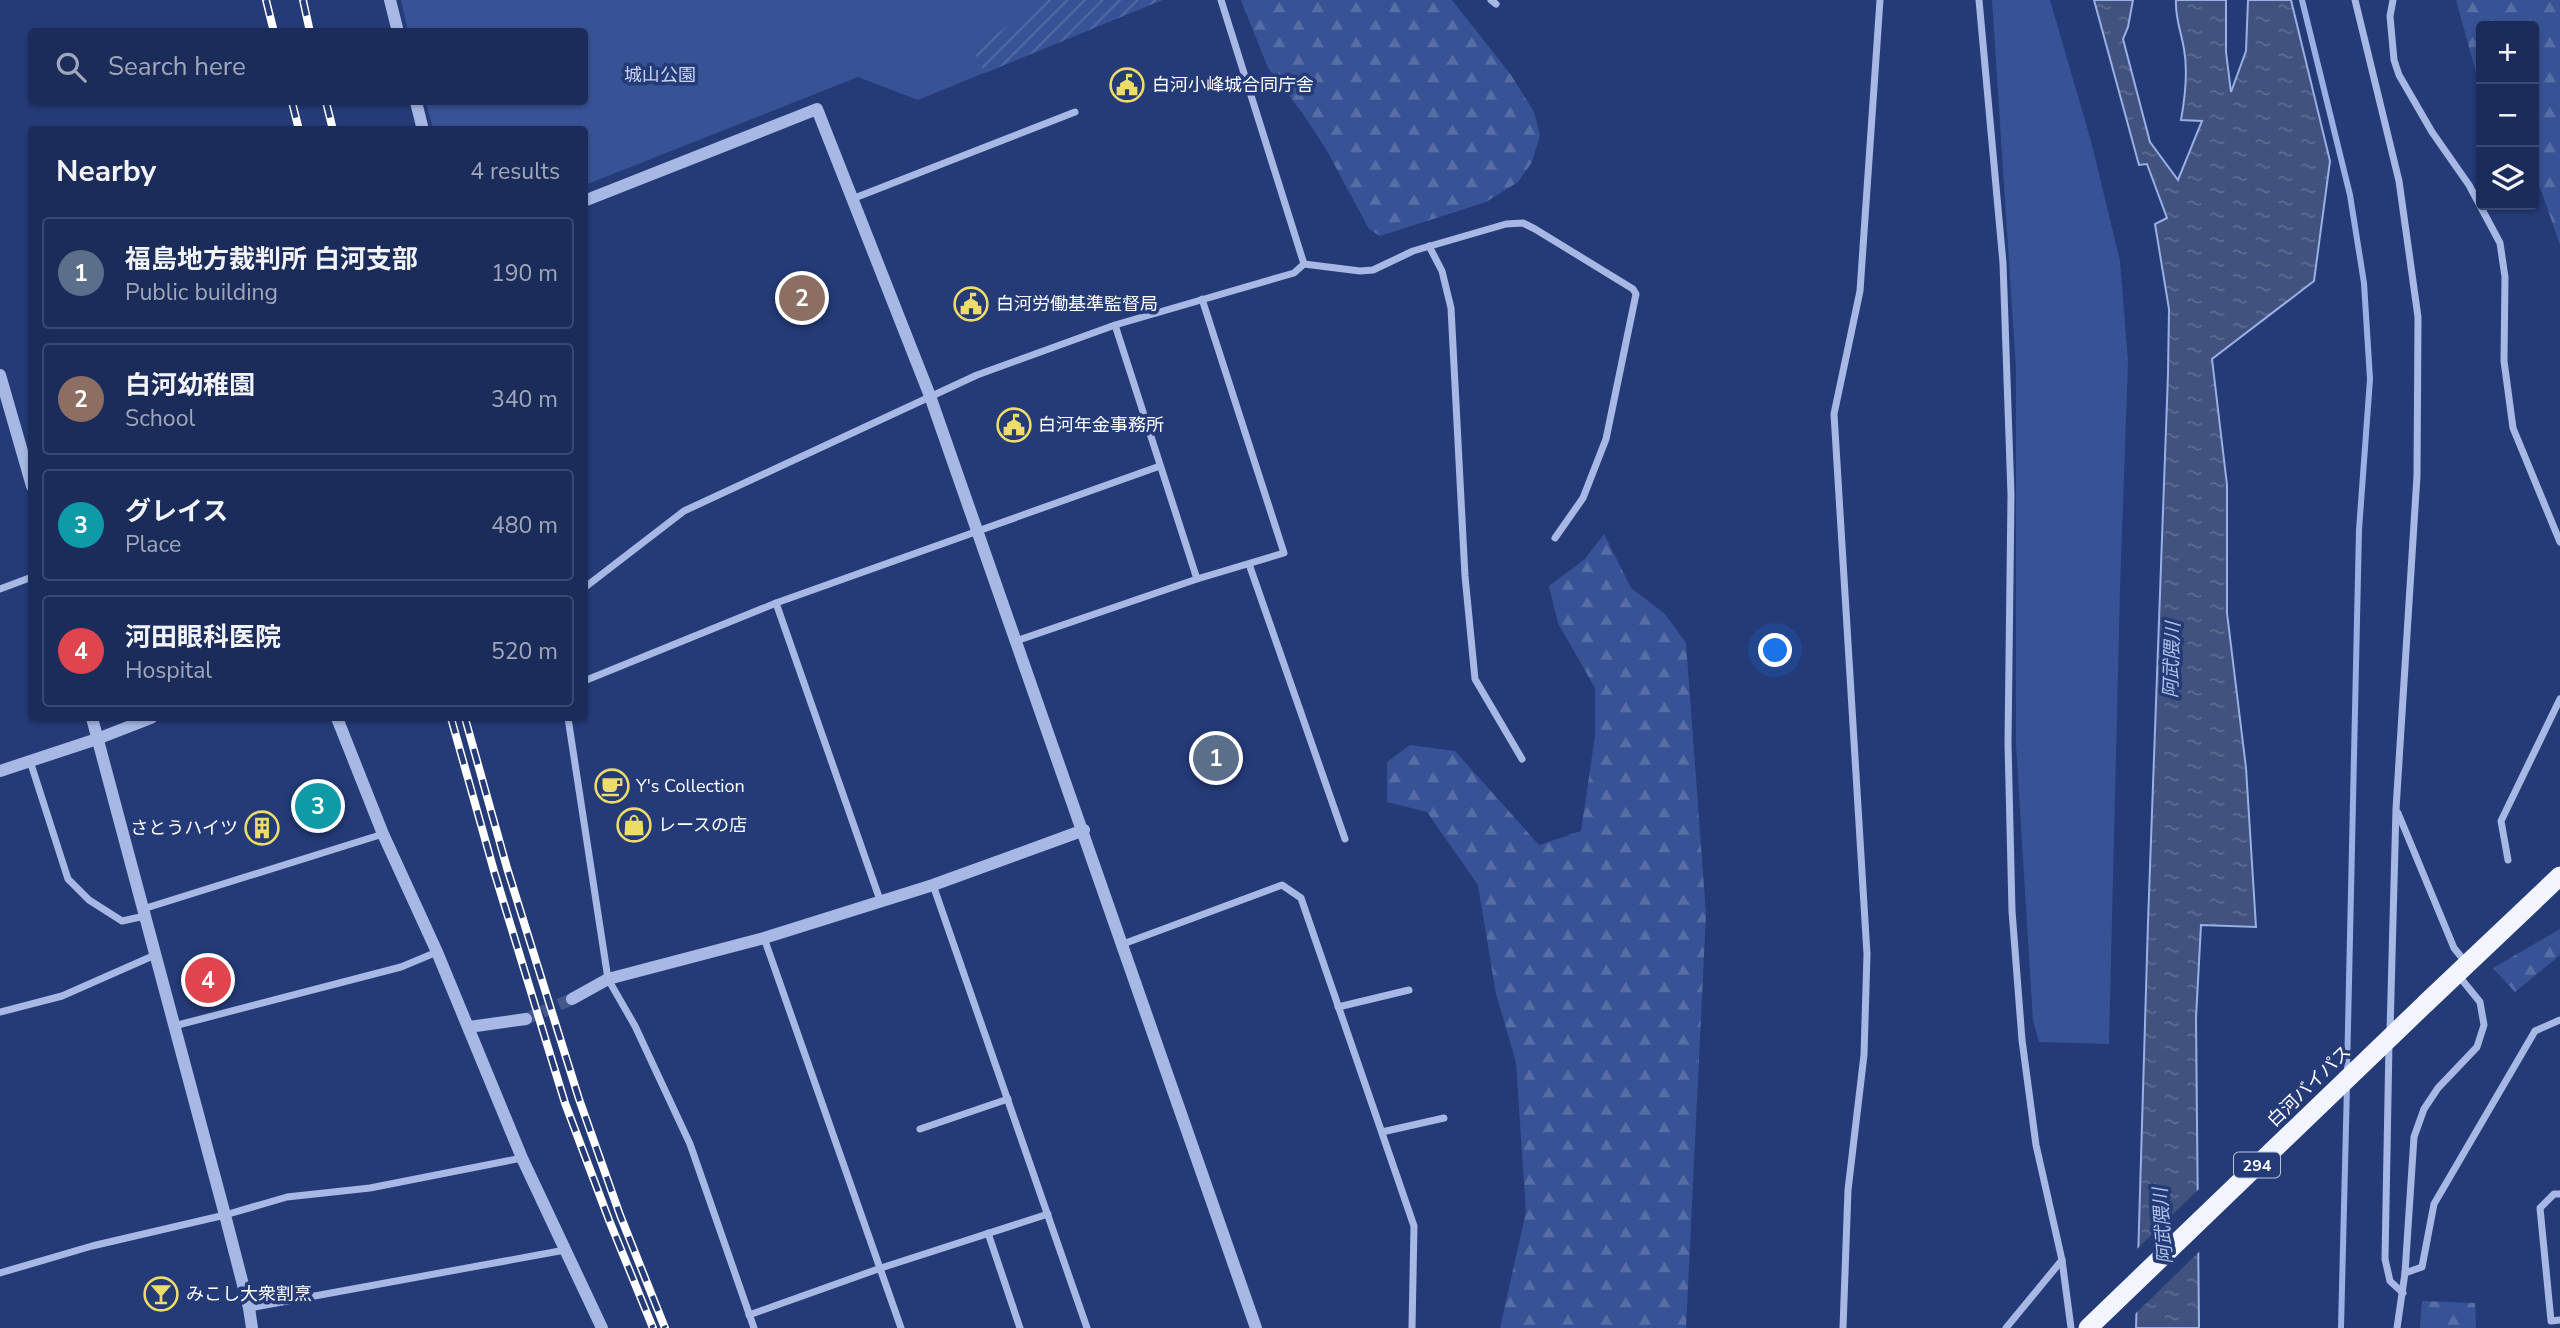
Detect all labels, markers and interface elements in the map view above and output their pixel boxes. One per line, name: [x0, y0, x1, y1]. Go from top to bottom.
map controls: [2476, 21, 2539, 210]
button: +: [2476, 21, 2539, 84]
search box: [28, 28, 588, 105]
icon: search: [52, 48, 90, 86]
text: Search here: [108, 49, 246, 84]
park label: 城山公園: [624, 63, 696, 87]
public building icon: 白河小峰城合同庁舎: [1108, 66, 1146, 104]
place label: 白河小峰城合同庁舎: [1152, 73, 1314, 97]
button: −: [2476, 84, 2539, 147]
button: layers: [2476, 147, 2539, 210]
text: Nearby: [56, 151, 156, 192]
text: 4 results: [470, 156, 560, 187]
text: 福島地方裁判所 白河支部: [125, 242, 418, 277]
text: 1: [74, 258, 88, 289]
text: 190 m: [491, 258, 558, 289]
pin: 2: [779, 272, 825, 324]
text: Public building: [125, 277, 278, 308]
public building icon: 白河労働基準監督局: [952, 285, 990, 323]
place label: 白河労働基準監督局: [996, 292, 1158, 316]
text: 白河幼稚園: [125, 368, 255, 403]
text: 2: [74, 384, 88, 415]
text: 340 m: [491, 384, 558, 415]
text: School: [125, 403, 195, 434]
public building icon: 白河年金事務所: [995, 406, 1033, 444]
place label: 白河年金事務所: [1038, 413, 1164, 437]
text: グレイス: [125, 494, 228, 529]
text: 3: [74, 510, 88, 541]
text: 480 m: [491, 510, 558, 541]
text: Place: [125, 529, 181, 560]
text: 河田眼科医院: [125, 620, 281, 655]
water label: 阿武隈川: [2158, 620, 2186, 698]
your location: [1758, 633, 1792, 667]
text: 4: [74, 636, 88, 667]
text: 520 m: [491, 636, 558, 667]
text: Hospital: [125, 655, 212, 686]
pin: 1: [1193, 732, 1239, 784]
cafe icon: Y's Collection: [593, 767, 631, 805]
place label: Y's Collection: [635, 774, 745, 798]
pin: 3: [295, 780, 341, 832]
shop icon: レースの店: [615, 806, 653, 844]
building icon: さとうハイツ: [243, 809, 281, 847]
place label: レースの店: [658, 813, 747, 837]
place label: さとうハイツ: [130, 816, 238, 840]
pin: 4: [185, 954, 231, 1006]
street label: 白河バイパス: [2262, 1040, 2356, 1132]
road number: 294: [2234, 1152, 2280, 1177]
water label: 阿武隈川: [2147, 1185, 2179, 1265]
bar icon: みこし大衆割烹: [142, 1275, 180, 1313]
place label: みこし大衆割烹: [186, 1282, 312, 1306]

